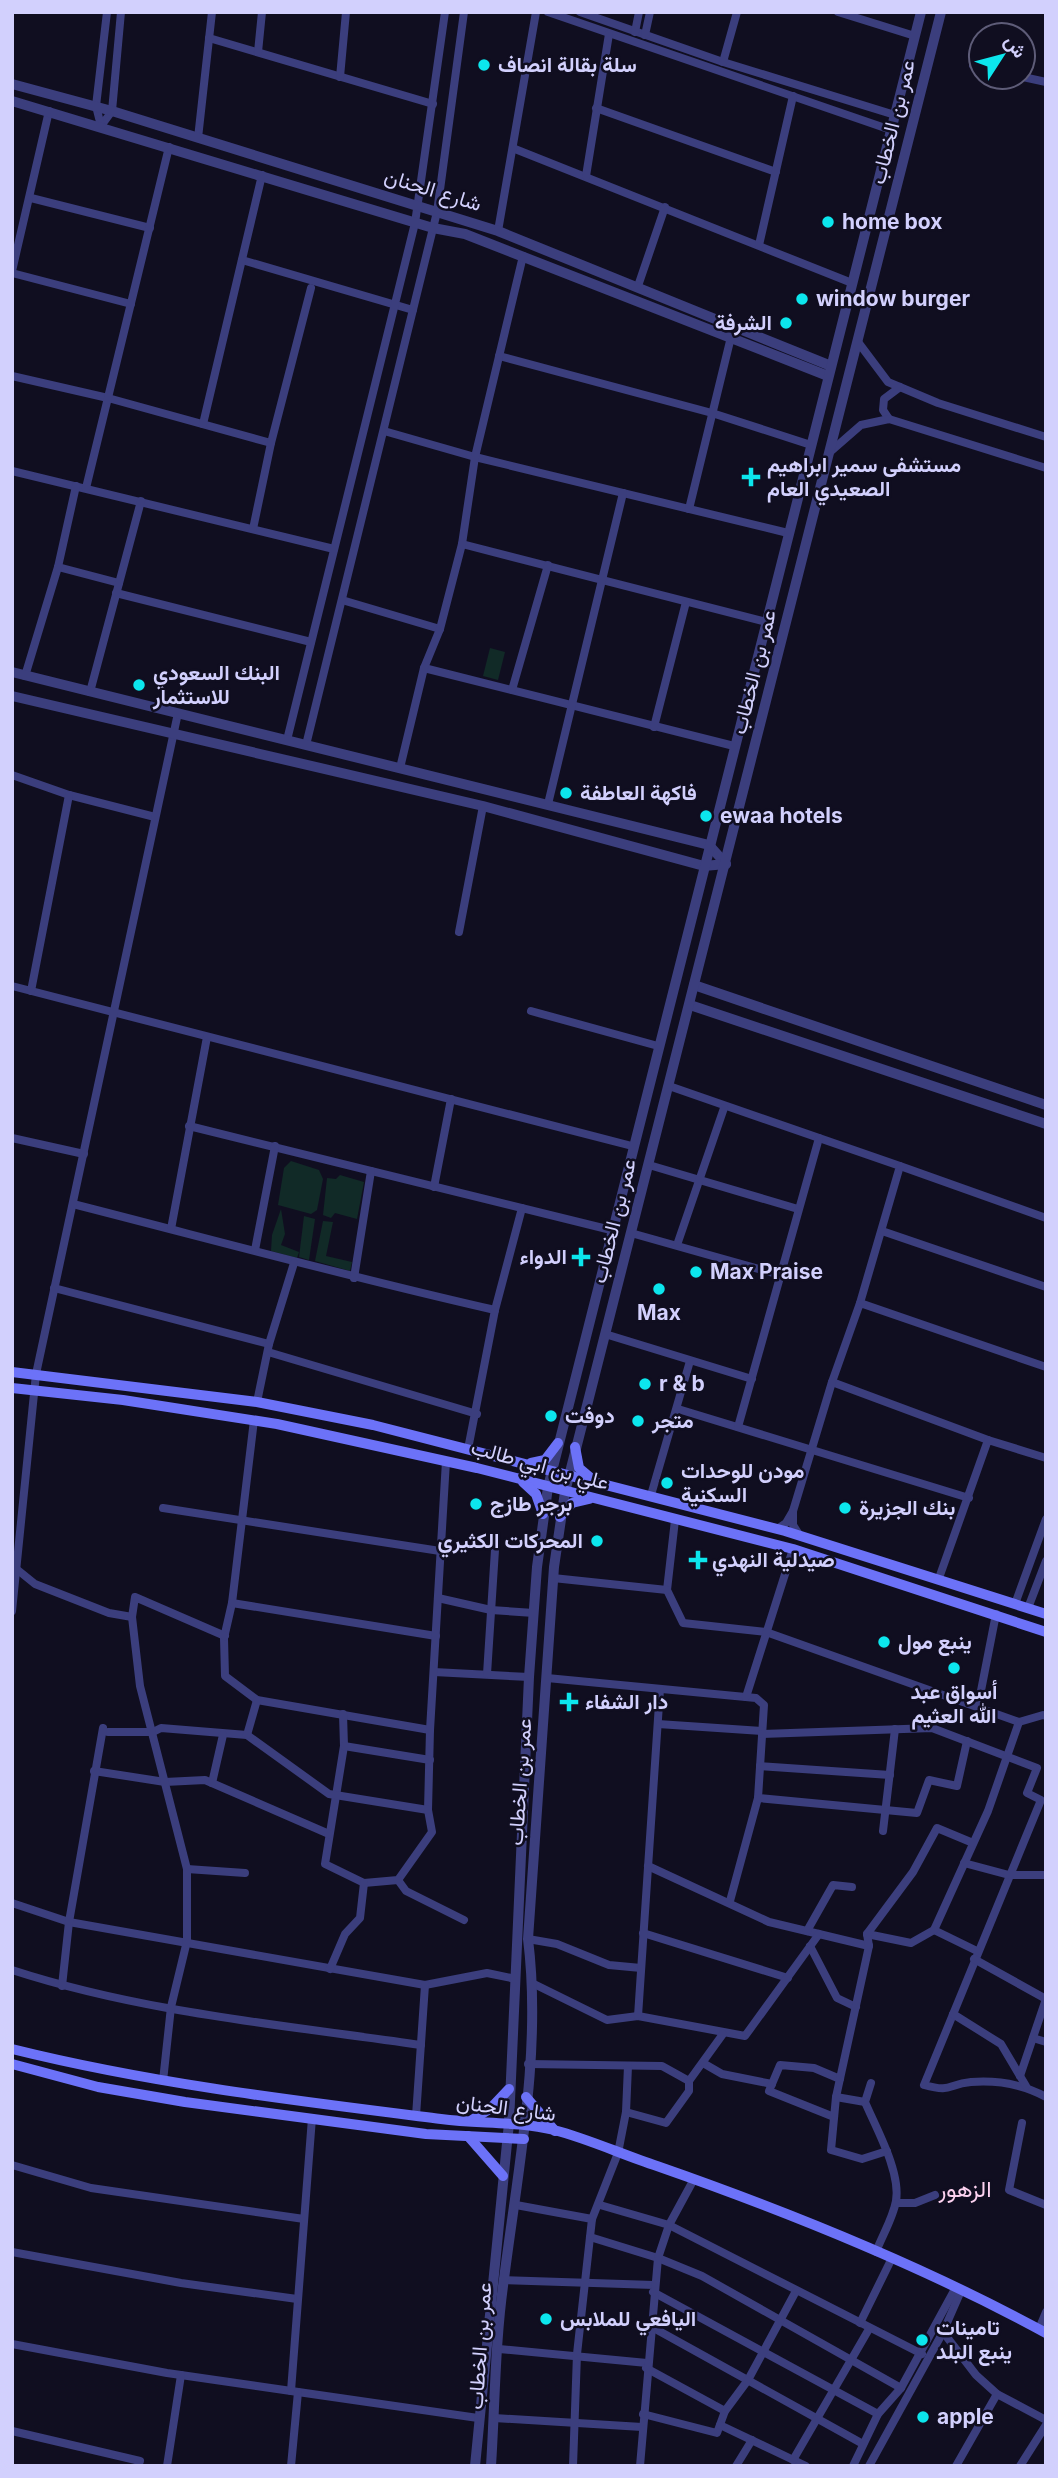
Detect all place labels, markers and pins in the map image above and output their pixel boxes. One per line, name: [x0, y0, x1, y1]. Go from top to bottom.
place label: سلة بقالة انصاف: [498, 52, 637, 77]
marker: سلة بقالة انصاف: [476, 57, 492, 73]
place label: home box: [842, 209, 942, 234]
marker: home box: [820, 214, 836, 230]
place label: window burger: [816, 286, 970, 311]
marker: window burger: [794, 291, 810, 307]
place label: الشرفة: [715, 310, 772, 336]
marker: الشرفة: [778, 315, 794, 331]
place label: مستشفى سمير ابراهيم الصعيدي العام: [767, 452, 961, 506]
marker: مستشفى سمير ابراهيم الصعيدي العام: [741, 467, 761, 487]
place label: البنك السعودي للاستثمار: [152, 660, 280, 710]
marker: البنك السعودي للاستثمار: [131, 677, 147, 693]
place label: فاكهة العاطفة: [580, 780, 697, 806]
marker: فاكهة العاطفة: [558, 785, 574, 801]
place label: ewaa hotels: [720, 803, 843, 828]
marker: ewaa hotels: [698, 808, 714, 824]
place label: الدواء: [520, 1244, 567, 1270]
marker: الدواء: [573, 1249, 589, 1265]
place label: Max Praise: [710, 1259, 823, 1284]
marker: Max Praise: [688, 1264, 704, 1280]
marker: Max: [651, 1281, 667, 1297]
place label: Max: [637, 1300, 681, 1325]
place label: r & b: [659, 1371, 705, 1396]
marker: r & b: [637, 1376, 653, 1392]
place label: دوفت: [565, 1403, 615, 1429]
marker: دوفت: [543, 1408, 559, 1424]
place label: متجر: [651, 1408, 694, 1434]
marker: متجر: [630, 1413, 646, 1429]
place label: مودن للوحدات السكنية: [681, 1458, 804, 1507]
marker: مودن للوحدات السكنية: [659, 1475, 675, 1491]
place label: برجر طازج: [490, 1491, 572, 1518]
place label: بنك الجزيرة: [859, 1495, 956, 1521]
marker: برجر طازج: [468, 1496, 484, 1512]
marker: بنك الجزيرة: [837, 1500, 853, 1516]
place label: المحركات الكثيري: [438, 1528, 583, 1558]
marker: المحركات الكثيري: [589, 1533, 605, 1549]
place label: صيدلية النهدي: [712, 1547, 835, 1577]
marker: صيدلية النهدي: [690, 1552, 706, 1568]
place label: ينبع مول: [898, 1629, 972, 1656]
marker: ينبع مول: [876, 1634, 892, 1650]
marker: أسواق عبد الله العثيم: [946, 1660, 962, 1676]
place label: أسواق عبد الله العثيم: [911, 1679, 997, 1730]
place label: دار الشفاء: [585, 1689, 668, 1715]
marker: دار الشفاء: [559, 1692, 579, 1712]
place label: اليافعي للملابس: [560, 2306, 696, 2336]
marker: اليافعي للملابس: [538, 2311, 554, 2327]
place label: تامينات ينبع البلد: [936, 2315, 1012, 2366]
marker: تامينات ينبع البلد: [914, 2332, 930, 2348]
place label: apple: [937, 2404, 994, 2429]
marker: apple: [915, 2409, 931, 2425]

